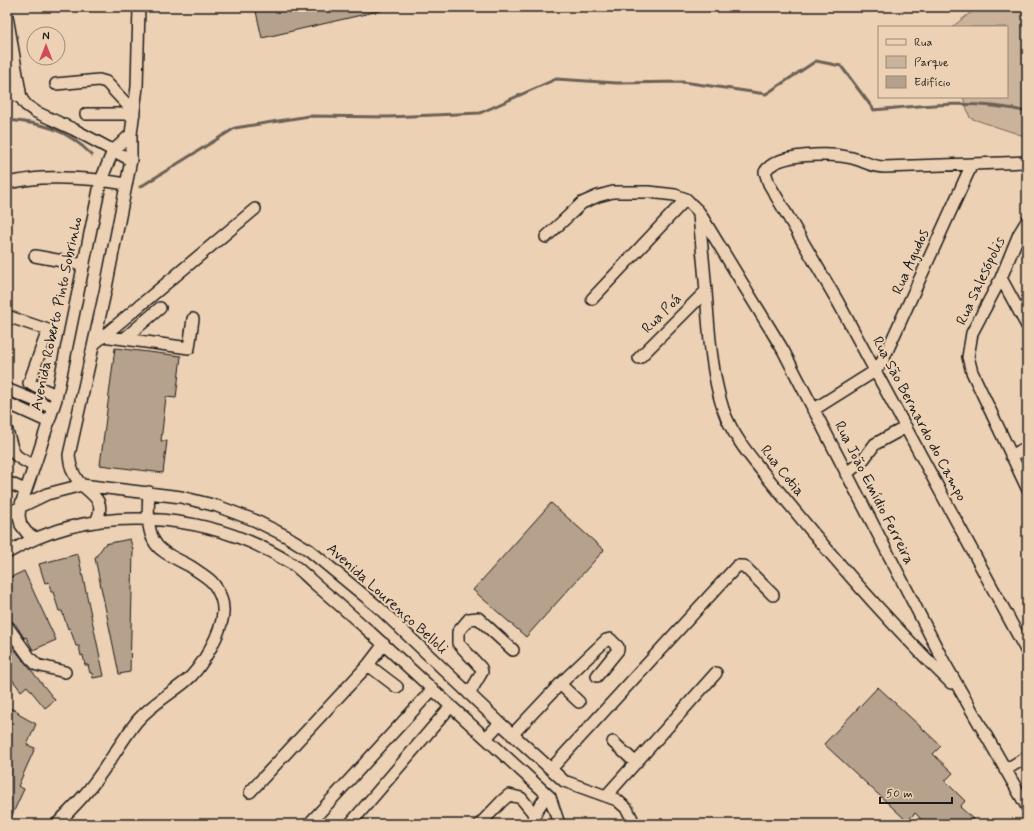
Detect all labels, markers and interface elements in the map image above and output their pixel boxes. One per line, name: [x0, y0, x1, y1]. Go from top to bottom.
north arrow: [26, 26, 66, 66]
legend: [878, 26, 1008, 98]
text: N: [42, 30, 50, 44]
text: Rua: [914, 35, 932, 51]
text: Parque: [914, 55, 949, 71]
text: Edifício: [914, 75, 950, 91]
street label: Avenida Roberto Pinto Sobrinho: [27, 215, 87, 413]
street label: Rua Agudos: [888, 226, 934, 298]
street label: Rua Salesópolis: [952, 233, 1010, 328]
street label: Rua Poá: [638, 290, 686, 338]
street label: Rua São Bernardo do Campo: [867, 333, 971, 505]
street label: Rua João Emídio Ferreira: [829, 418, 919, 568]
street label: Rua Cotia: [755, 441, 809, 501]
street label: Avenida Lourenço Belloli: [322, 539, 452, 659]
scale bar: [880, 779, 952, 805]
text: 50 m: [886, 786, 913, 802]

